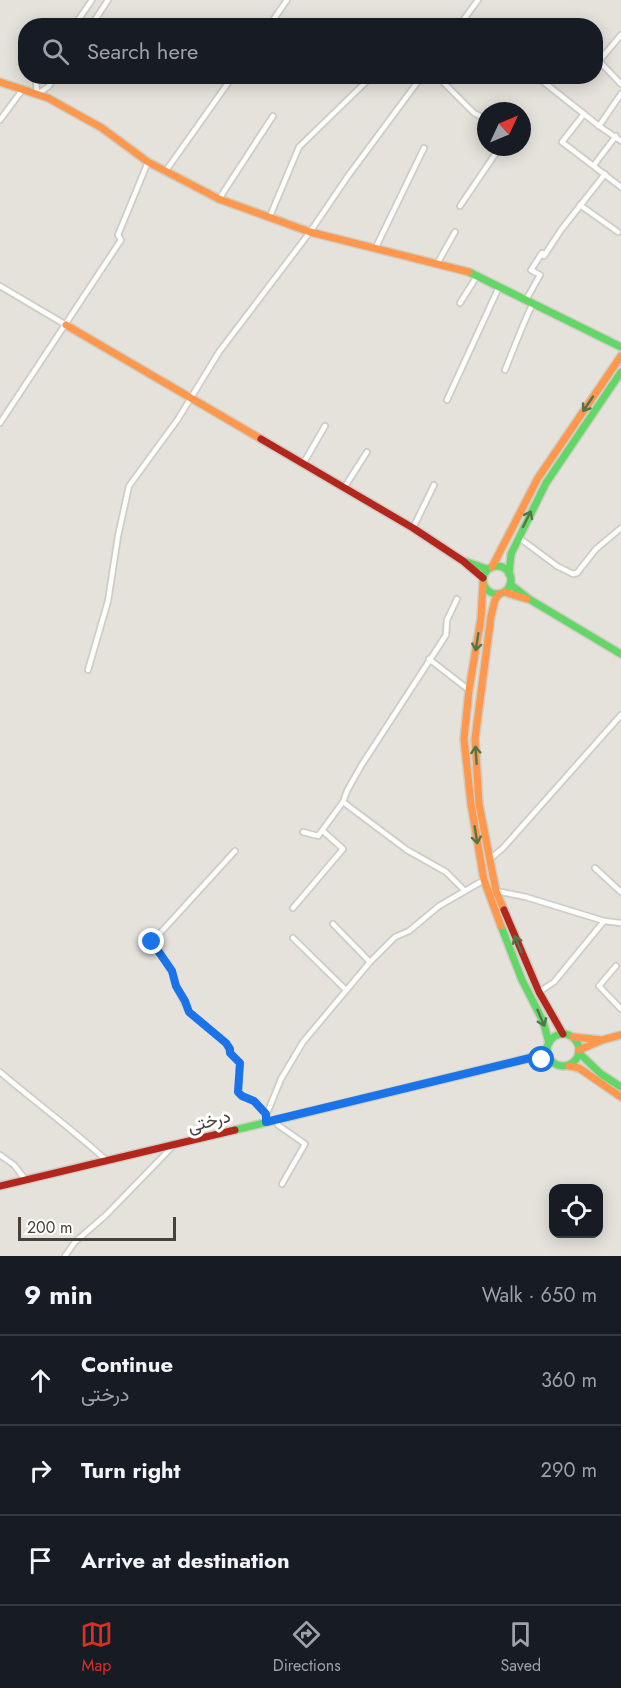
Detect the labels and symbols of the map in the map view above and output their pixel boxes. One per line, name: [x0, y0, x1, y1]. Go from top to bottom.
north arrow: [477, 102, 531, 156]
one-way arrow: [582, 395, 594, 412]
one-way arrow: [522, 510, 534, 528]
one-way arrow: [471, 631, 482, 651]
one-way arrow: [470, 746, 481, 766]
one-way arrow: [471, 825, 482, 844]
route end: [138, 928, 164, 954]
one-way arrow: [512, 935, 523, 953]
one-way arrow: [536, 1008, 547, 1026]
route start: [528, 1046, 554, 1072]
street label: درختی: [185, 1103, 233, 1139]
scale bar: [18, 1214, 176, 1242]

